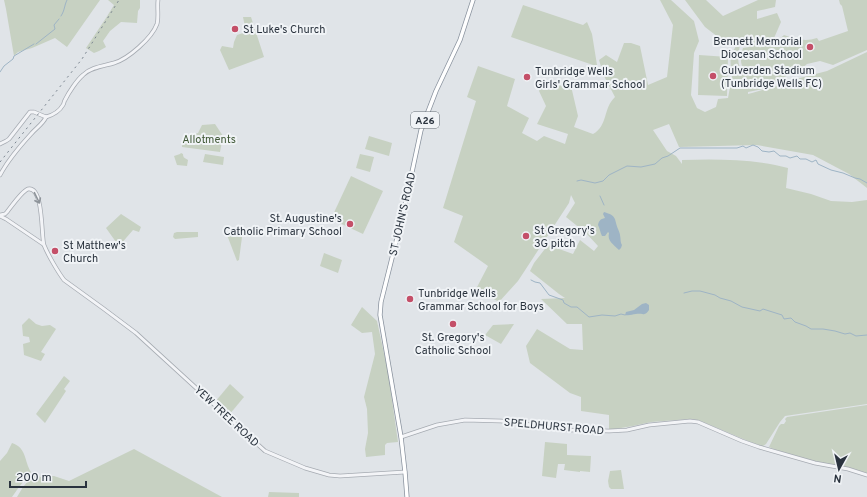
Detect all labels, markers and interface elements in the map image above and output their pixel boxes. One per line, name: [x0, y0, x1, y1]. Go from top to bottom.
place label: St Luke's Church: [243, 23, 325, 37]
marker: St Luke's Church: [230, 24, 240, 34]
place label: Bennett Memorial Diocesan School: [713, 35, 802, 62]
marker: Bennett Memorial Diocesan School: [805, 42, 815, 52]
place label: Culverden Stadium (Tunbridge Wells FC): [721, 64, 822, 91]
place label: Tunbridge Wells Girls' Grammar School: [535, 65, 645, 92]
marker: Culverden Stadium (Tunbridge Wells FC): [708, 71, 718, 81]
marker: Tunbridge Wells Girls' Grammar School: [522, 72, 532, 82]
road number: A26: [411, 112, 439, 128]
park label: Allotments: [182, 133, 236, 147]
street label: ST JOHN'S ROAD: [387, 171, 419, 257]
one-way arrow: [34, 192, 41, 204]
place label: St. Augustine's Catholic Primary School: [223, 212, 342, 239]
marker: St. Augustine's Catholic Primary School: [345, 219, 355, 229]
place label: St Gregory's 3G pitch: [534, 224, 595, 251]
marker: St Gregory's 3G pitch: [521, 231, 531, 241]
place label: St Matthew's Church: [63, 239, 126, 266]
marker: St Matthew's Church: [50, 246, 60, 256]
place label: Tunbridge Wells Grammar School for Boys: [418, 287, 544, 314]
marker: Tunbridge Wells Grammar School for Boys: [405, 294, 415, 304]
marker: St. Gregory's Catholic School: [448, 319, 458, 329]
place label: St. Gregory's Catholic School: [415, 331, 491, 358]
street label: YEW TREE ROAD: [191, 383, 262, 450]
street label: SPELDHURST ROAD: [503, 416, 605, 438]
north arrow: [819, 449, 859, 489]
scale bar: [10, 463, 86, 489]
text: 200 m: [16, 470, 52, 486]
text: N: [833, 470, 843, 485]

